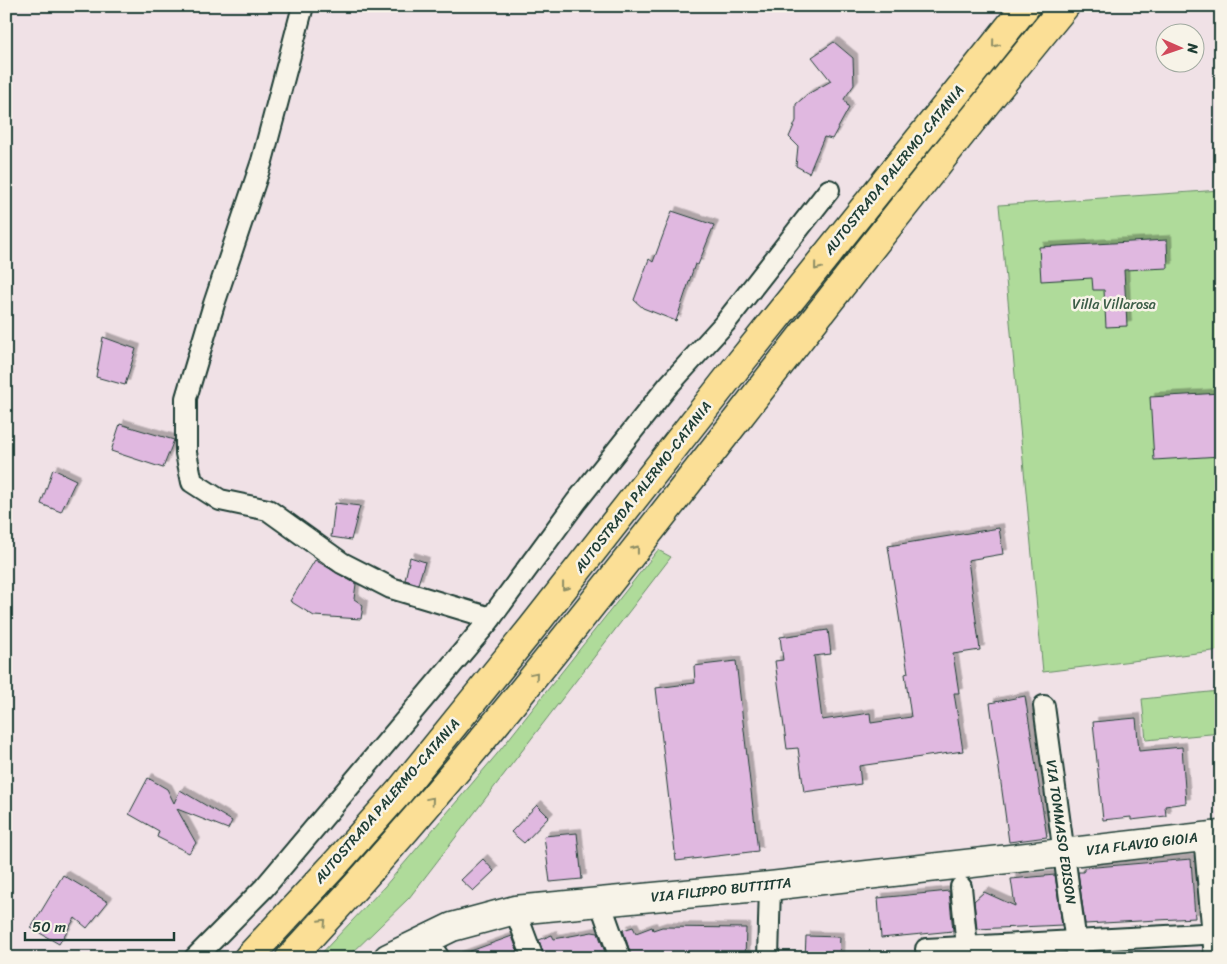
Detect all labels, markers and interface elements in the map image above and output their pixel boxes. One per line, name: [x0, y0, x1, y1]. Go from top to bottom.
north arrow: [1154, 22, 1204, 72]
one-way arrow: [993, 38, 1001, 47]
text: N: [1180, 42, 1205, 54]
street label: AUTOSTRADA PALERMO-CATANIA: [817, 80, 971, 261]
one-way arrow: [813, 261, 822, 270]
park label: Villa Villarosa: [1072, 292, 1156, 317]
street label: AUTOSTRADA PALERMO-CATANIA: [567, 396, 718, 579]
one-way arrow: [631, 546, 639, 555]
one-way arrow: [562, 581, 570, 590]
one-way arrow: [529, 672, 538, 681]
street label: AUTOSTRADA PALERMO-CATANIA: [307, 713, 466, 890]
street label: VIA TOMMASO EDISON: [1038, 758, 1084, 906]
one-way arrow: [425, 797, 434, 806]
street label: VIA FLAVIO GIOIA: [1085, 825, 1199, 863]
street label: VIA FILIPPO BUTTITTA: [650, 870, 792, 910]
scale bar: [25, 909, 174, 941]
text: 50 m: [32, 914, 67, 940]
one-way arrow: [317, 919, 326, 928]

